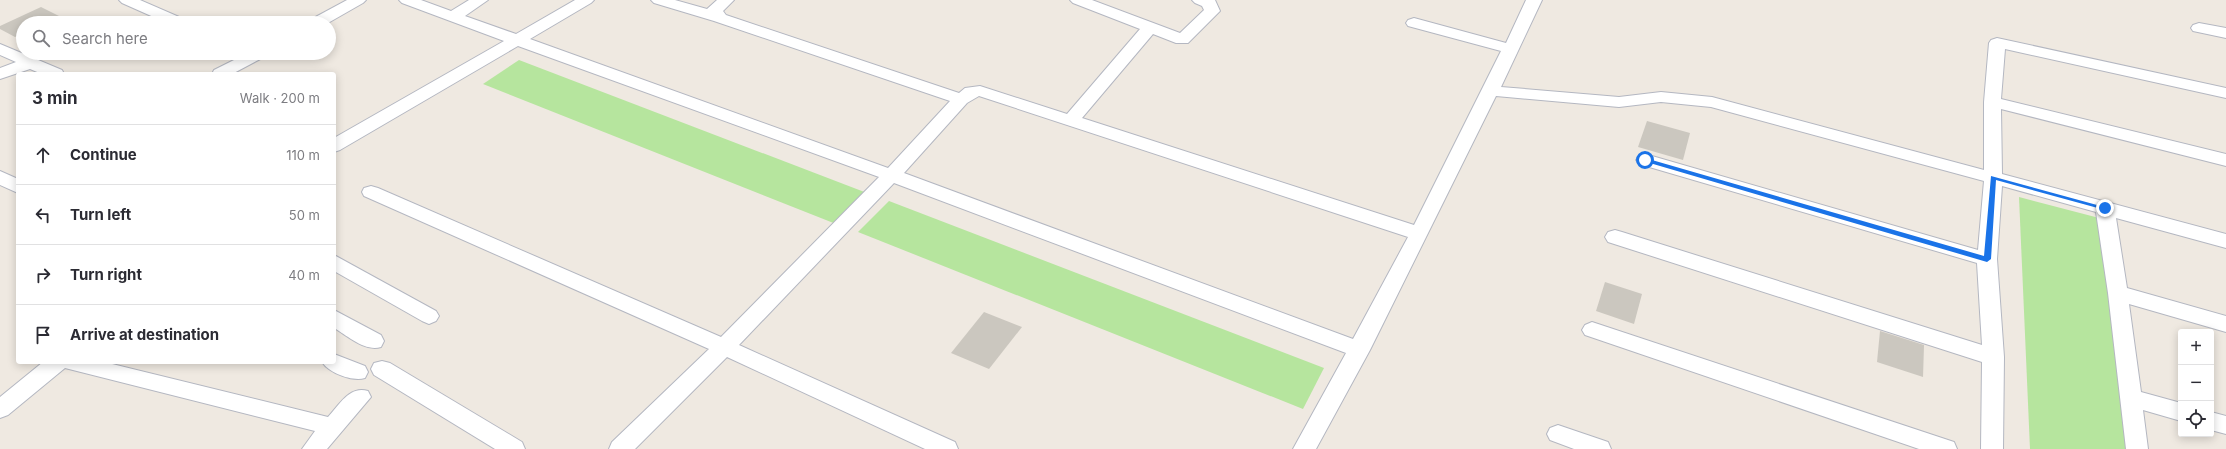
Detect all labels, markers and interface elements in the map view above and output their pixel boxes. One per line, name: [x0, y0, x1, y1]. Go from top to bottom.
search box: [16, 16, 336, 60]
icon: search: [30, 27, 52, 49]
text: Search here: [62, 29, 148, 48]
text: 3 min: [32, 88, 78, 108]
text: Walk · 200 m: [240, 90, 320, 106]
icon: ahead: [32, 144, 54, 166]
text: Continue: [70, 145, 137, 164]
text: 110 m: [286, 147, 320, 163]
route start: [1636, 151, 1654, 169]
route end: [2096, 199, 2114, 217]
icon: left: [32, 204, 54, 226]
text: Turn left: [70, 205, 131, 224]
text: 50 m: [289, 207, 320, 223]
icon: right: [32, 264, 54, 286]
text: Turn right: [70, 265, 142, 284]
text: 40 m: [288, 267, 320, 283]
icon: arrive: [32, 324, 54, 346]
text: Arrive at destination: [70, 325, 219, 344]
map controls: [2178, 329, 2214, 437]
button: +: [2178, 329, 2214, 365]
button: −: [2178, 365, 2214, 401]
button: locate: [2178, 401, 2214, 437]

